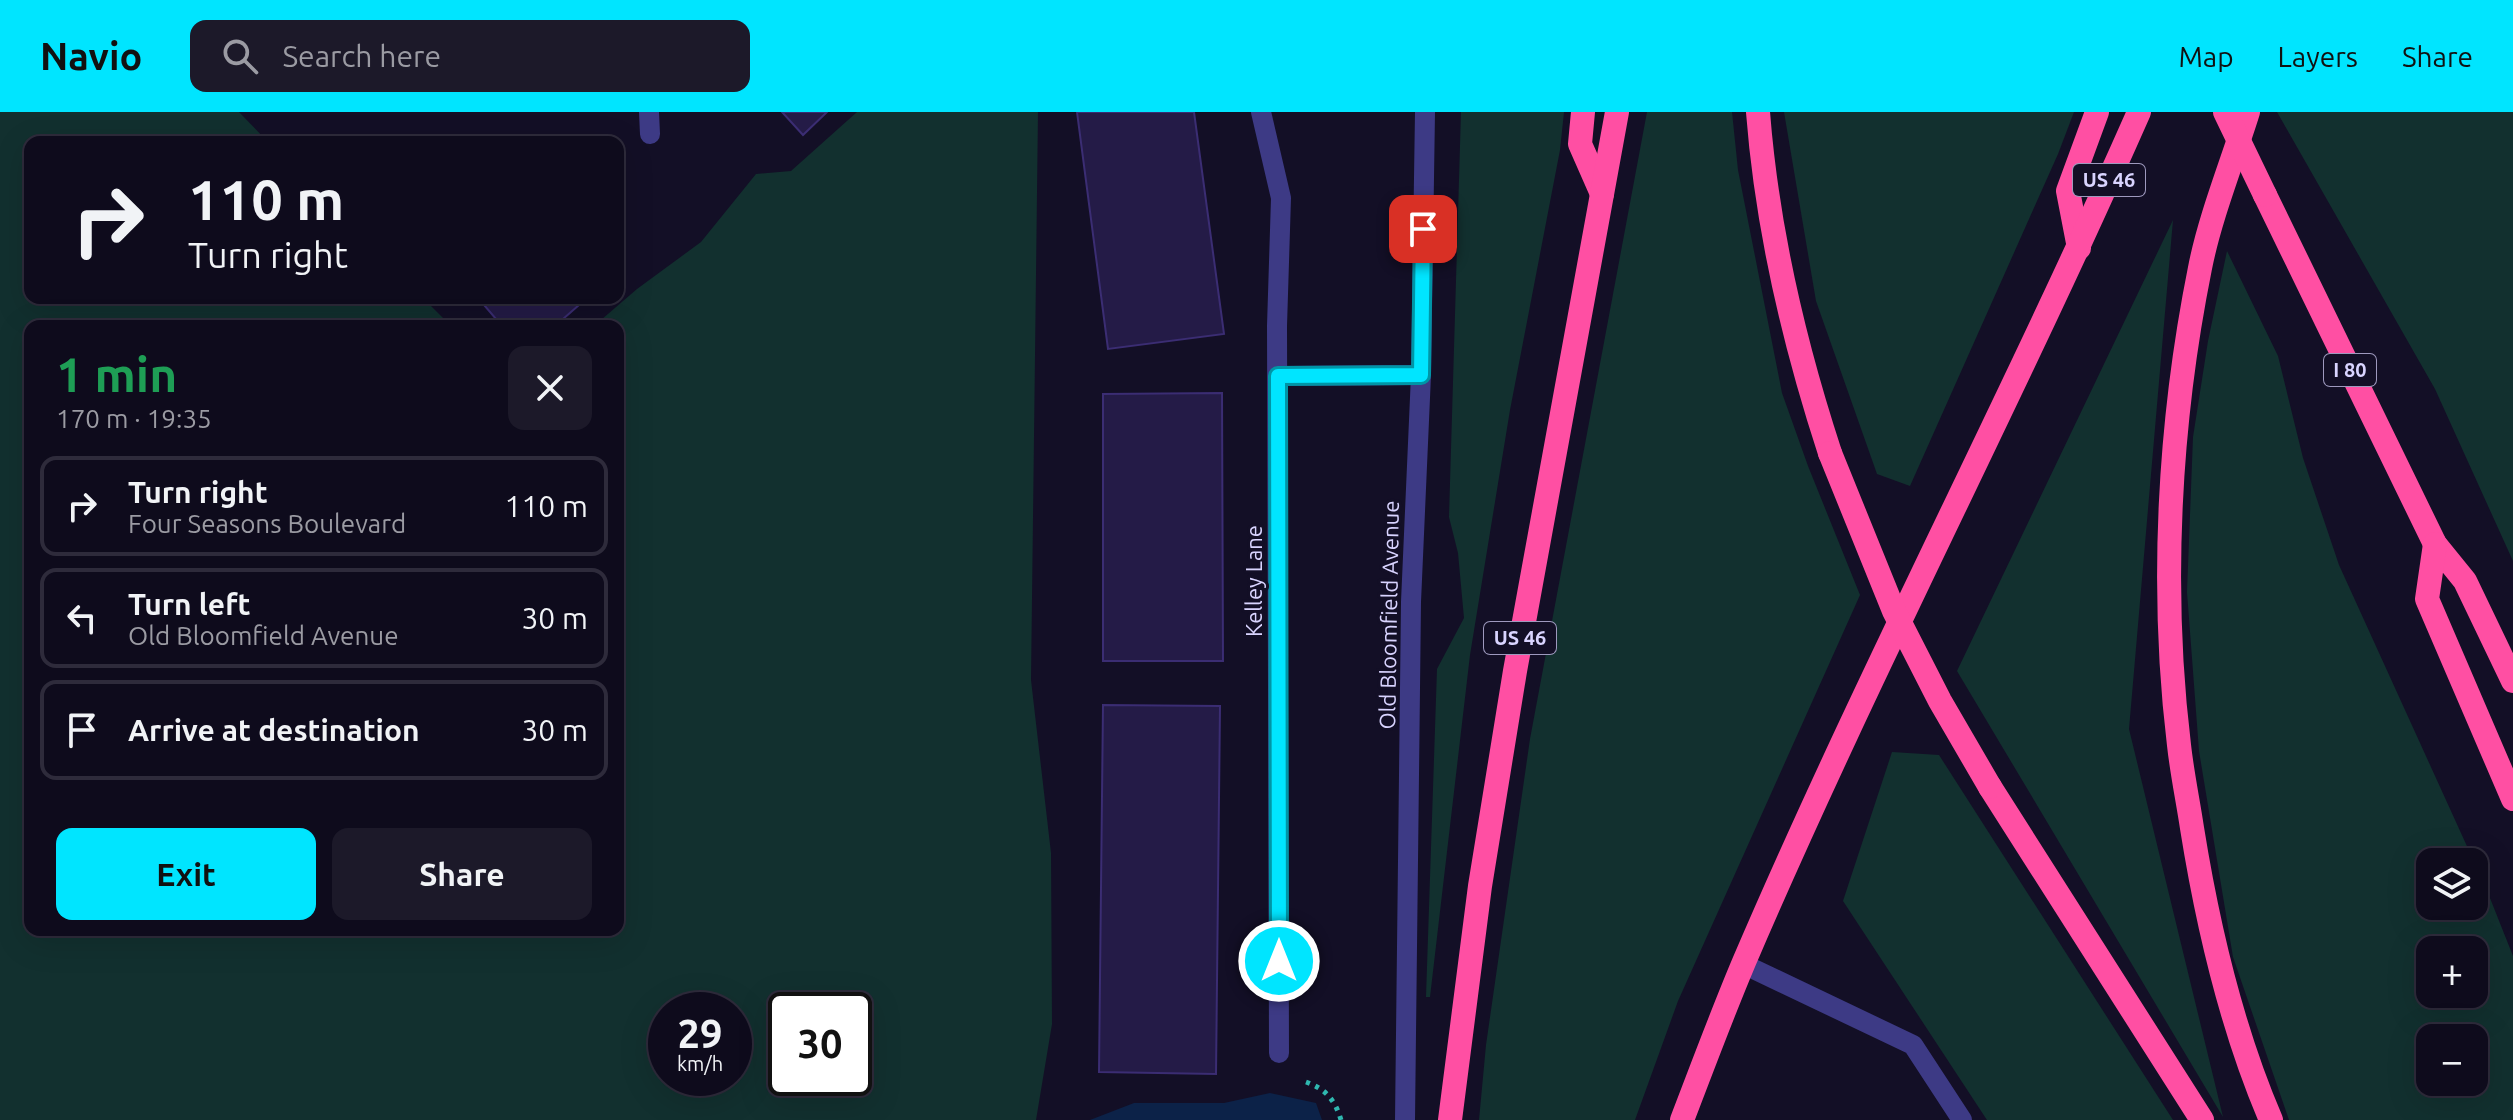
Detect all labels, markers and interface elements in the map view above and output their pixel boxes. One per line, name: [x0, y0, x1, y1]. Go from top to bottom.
search box: [190, 20, 750, 92]
icon: search: [218, 34, 262, 78]
text: Navio: [40, 35, 142, 77]
text: Search here: [282, 39, 441, 73]
text: Map: [2178, 41, 2234, 72]
text: Layers: [2278, 41, 2358, 72]
text: Share: [2402, 41, 2473, 72]
road number: US 46: [2073, 164, 2145, 196]
icon: right: [56, 168, 160, 272]
text: 110 m: [188, 168, 344, 231]
pin: [1389, 195, 1457, 263]
icon: arrive: [1401, 207, 1445, 251]
text: Turn right: [188, 234, 348, 275]
button: close: [508, 346, 592, 430]
text: 1 min: [56, 347, 177, 401]
road number: I 80: [2324, 354, 2376, 386]
text: 170 m · 19:35: [56, 404, 212, 433]
text: Turn right: [128, 475, 268, 509]
icon: right: [60, 484, 104, 528]
text: 110 m: [504, 489, 588, 523]
street label: Old Bloomfield Avenue: [1374, 500, 1403, 730]
text: Four Seasons Boulevard: [128, 509, 406, 538]
street label: Kelley Lane: [1241, 525, 1266, 637]
text: Turn left: [128, 587, 250, 621]
icon: left: [60, 596, 104, 640]
text: 30 m: [521, 601, 588, 635]
text: Old Bloomfield Avenue: [128, 621, 398, 650]
road number: US 46: [1484, 622, 1556, 654]
icon: arrive: [60, 708, 104, 752]
text: Arrive at destination: [128, 713, 420, 747]
text: 30 m: [521, 713, 588, 747]
button: Exit: [56, 828, 316, 920]
button: Share: [332, 828, 592, 920]
map controls: [2416, 848, 2488, 1096]
button: layers: [2416, 848, 2488, 920]
position arrow: [1237, 919, 1321, 1003]
button: +: [2416, 936, 2488, 1008]
speed limit sign: 30: [768, 992, 872, 1096]
text: 29: [677, 1011, 723, 1056]
button: −: [2416, 1024, 2488, 1096]
text: km/h: [677, 1052, 723, 1075]

